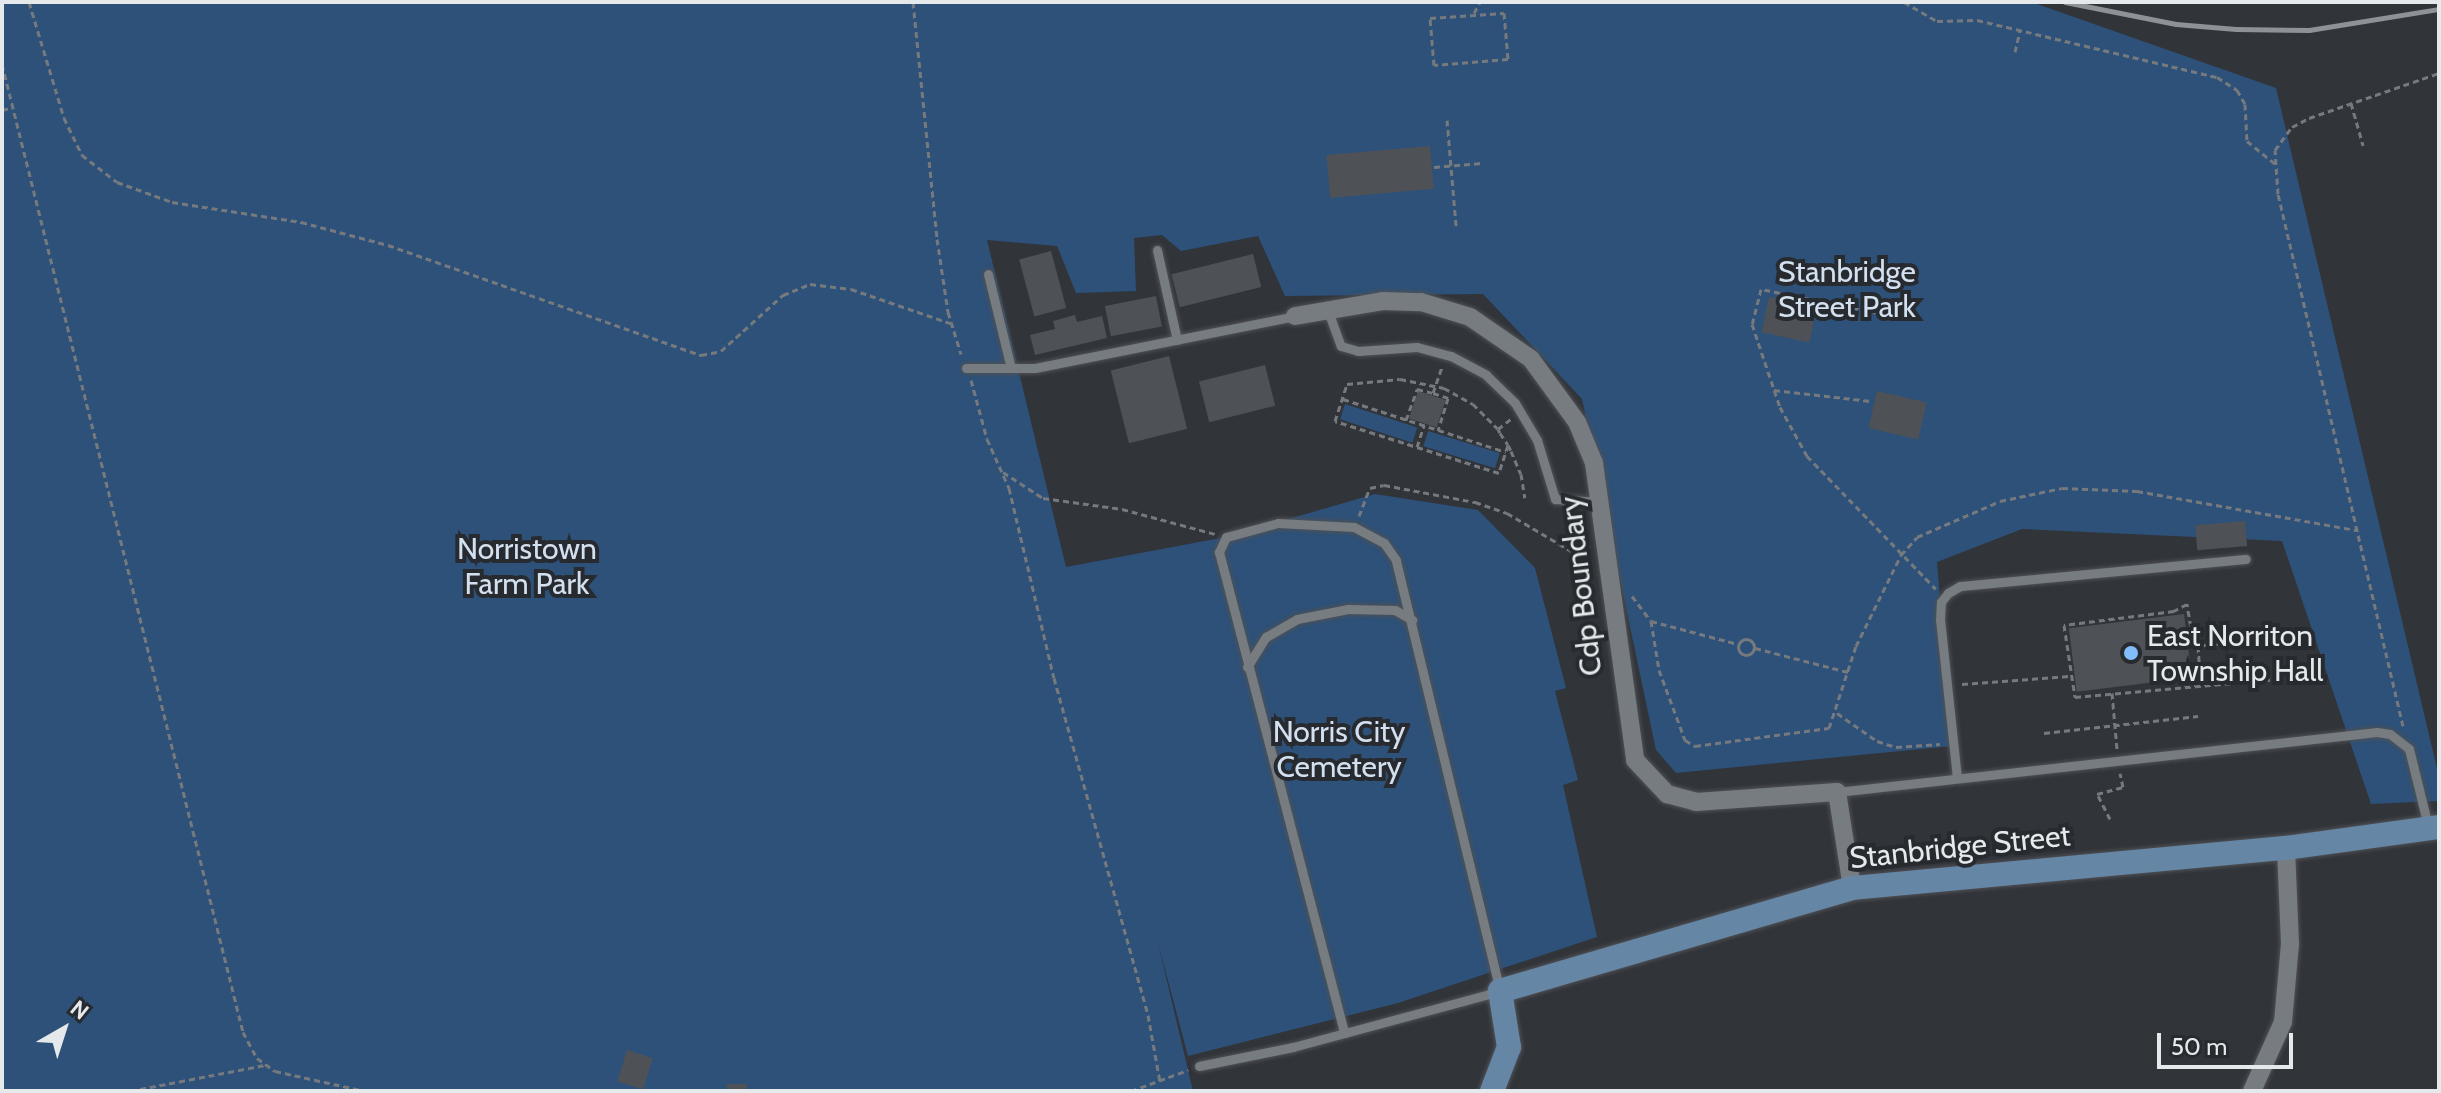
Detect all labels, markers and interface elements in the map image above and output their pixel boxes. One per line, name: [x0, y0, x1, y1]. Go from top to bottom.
park label: Stanbridge Street Park: [1778, 254, 1916, 324]
street label: Cdp Boundary: [1552, 494, 1610, 678]
park label: Norristown Farm Park: [457, 531, 597, 602]
place label: East Norriton Township Hall: [2147, 618, 2323, 688]
marker: East Norriton Township Hall: [2122, 644, 2140, 662]
park label: Norris City Cemetery: [1273, 714, 1405, 784]
street label: Stanbridge Street: [1848, 818, 2072, 876]
north arrow: [24, 989, 104, 1069]
text: N: [65, 995, 94, 1025]
scale bar: [2161, 1017, 2297, 1067]
text: 50 m: [2171, 1032, 2227, 1061]

